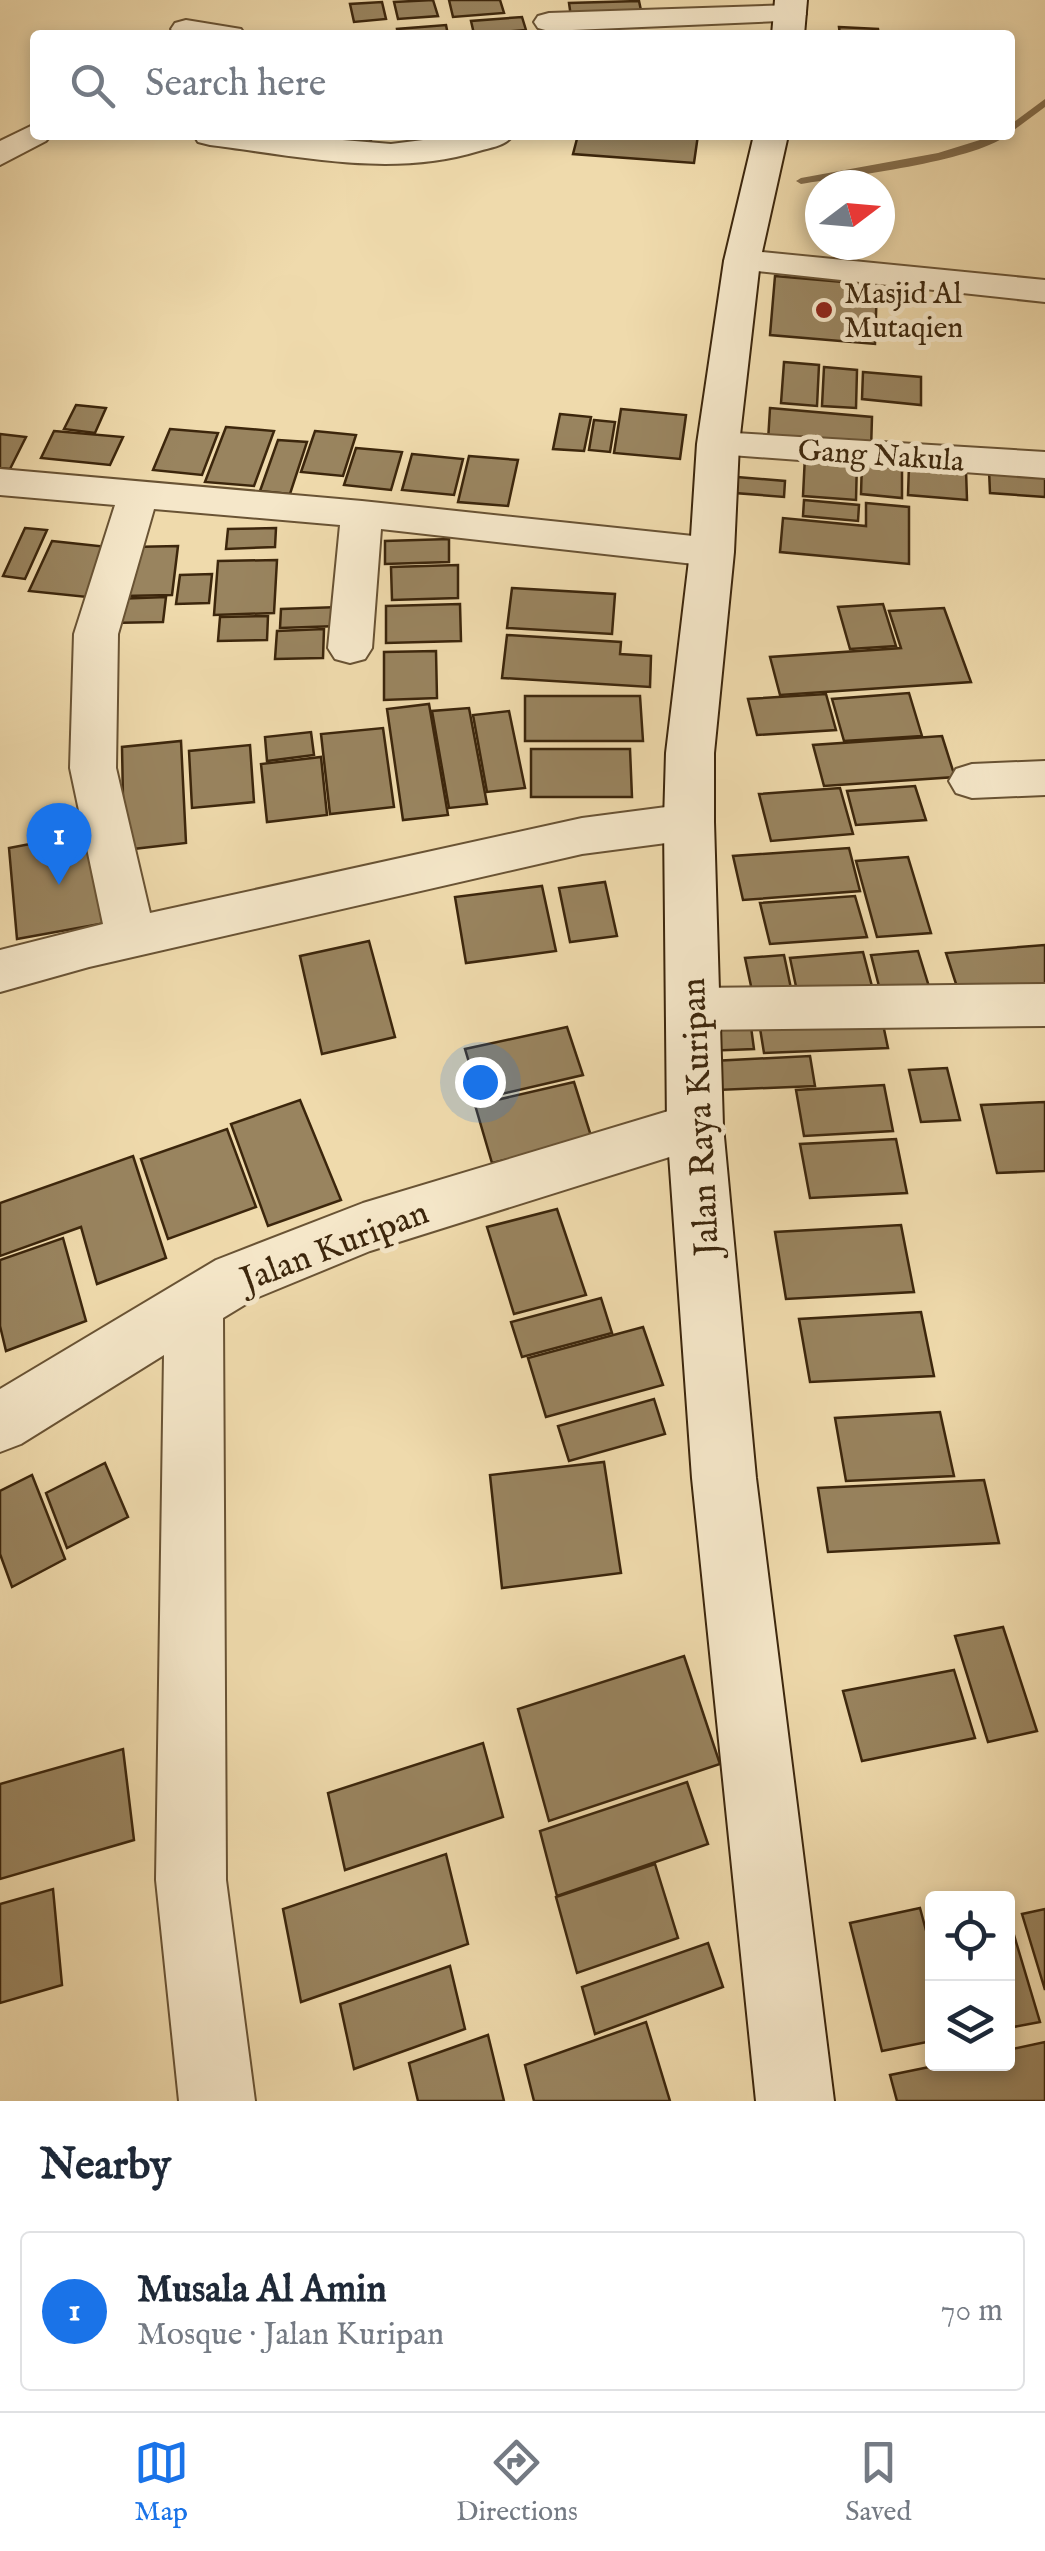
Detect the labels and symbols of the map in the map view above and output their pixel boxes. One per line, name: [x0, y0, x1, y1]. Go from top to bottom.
north arrow: [805, 170, 895, 260]
place label: Masjid Al Mutaqien: [844, 276, 963, 348]
marker: Masjid Al Mutaqien: [813, 299, 835, 321]
street label: Gang Nakula: [796, 432, 965, 482]
pin: 1: [27, 802, 92, 885]
street label: Jalan Raya Kuripan: [672, 977, 731, 1261]
your location: [455, 1057, 506, 1108]
street label: Jalan Kuripan: [231, 1191, 435, 1305]

